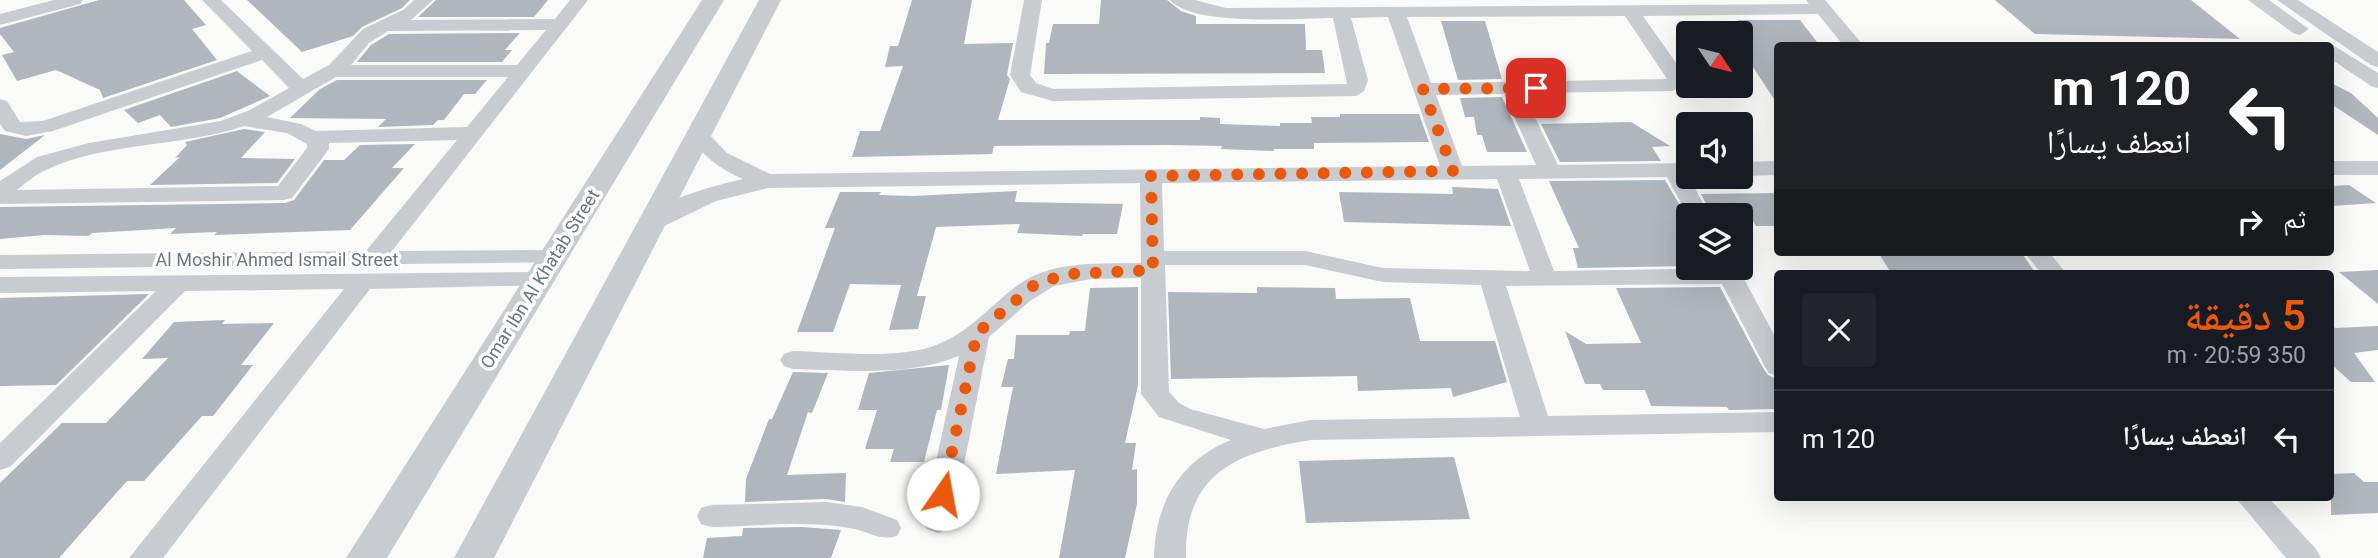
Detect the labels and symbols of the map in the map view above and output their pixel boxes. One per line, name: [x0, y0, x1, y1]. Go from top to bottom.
north arrow: [1676, 21, 1754, 98]
pin: [1506, 58, 1566, 118]
street label: Omar Ibn Al Khatab Street: [476, 185, 603, 372]
street label: Al Moshir Ahmed Ismail Street: [156, 249, 399, 270]
position arrow: [906, 457, 980, 531]

